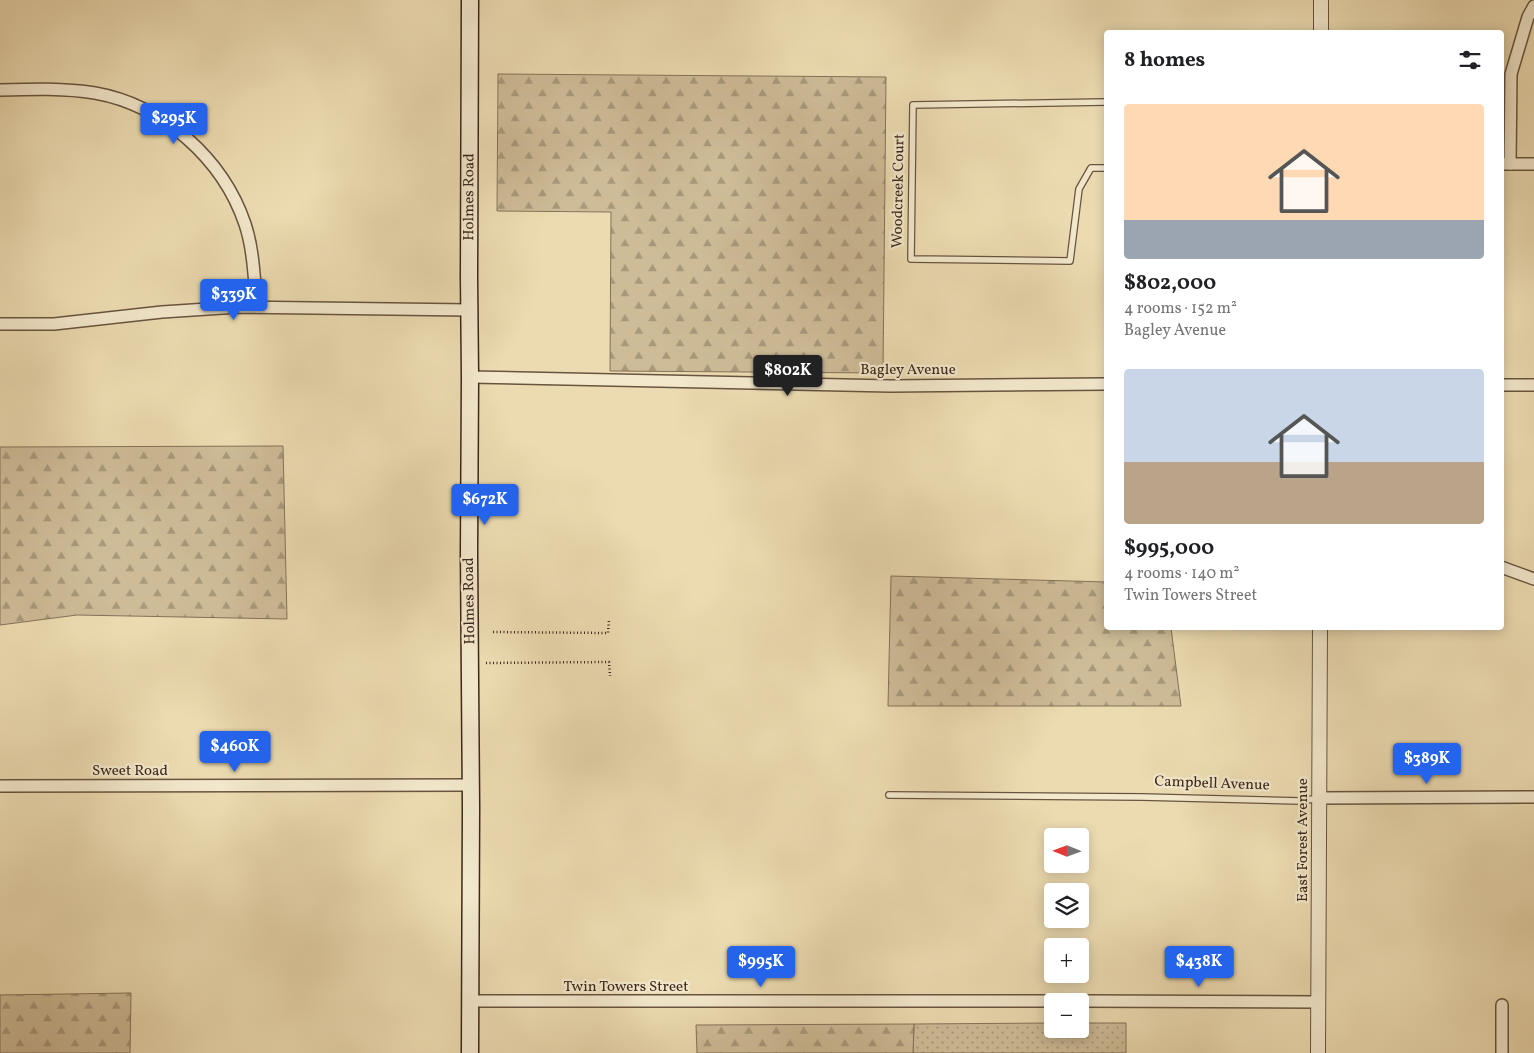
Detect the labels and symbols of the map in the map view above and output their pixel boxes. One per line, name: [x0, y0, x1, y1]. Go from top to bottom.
pin: $295K: [139, 102, 209, 145]
street label: Woodcreek Court: [888, 134, 910, 248]
street label: Holmes Road: [459, 153, 480, 241]
pin: $339K: [199, 278, 269, 321]
pin: $802K: [753, 354, 823, 397]
street label: Bagley Avenue: [860, 360, 956, 381]
pin: $672K: [450, 484, 520, 526]
street label: Holmes Road: [459, 557, 481, 645]
pin: $460K: [200, 730, 270, 773]
pin: $389K: [1392, 742, 1462, 785]
street label: Sweet Road: [92, 761, 168, 782]
street label: Campbell Avenue: [1154, 771, 1270, 797]
street label: East Forest Avenue: [1293, 778, 1314, 902]
north arrow: [1044, 828, 1089, 872]
pin: $995K: [726, 946, 796, 988]
pin: $438K: [1164, 946, 1234, 988]
street label: Twin Towers Street: [564, 977, 688, 998]

